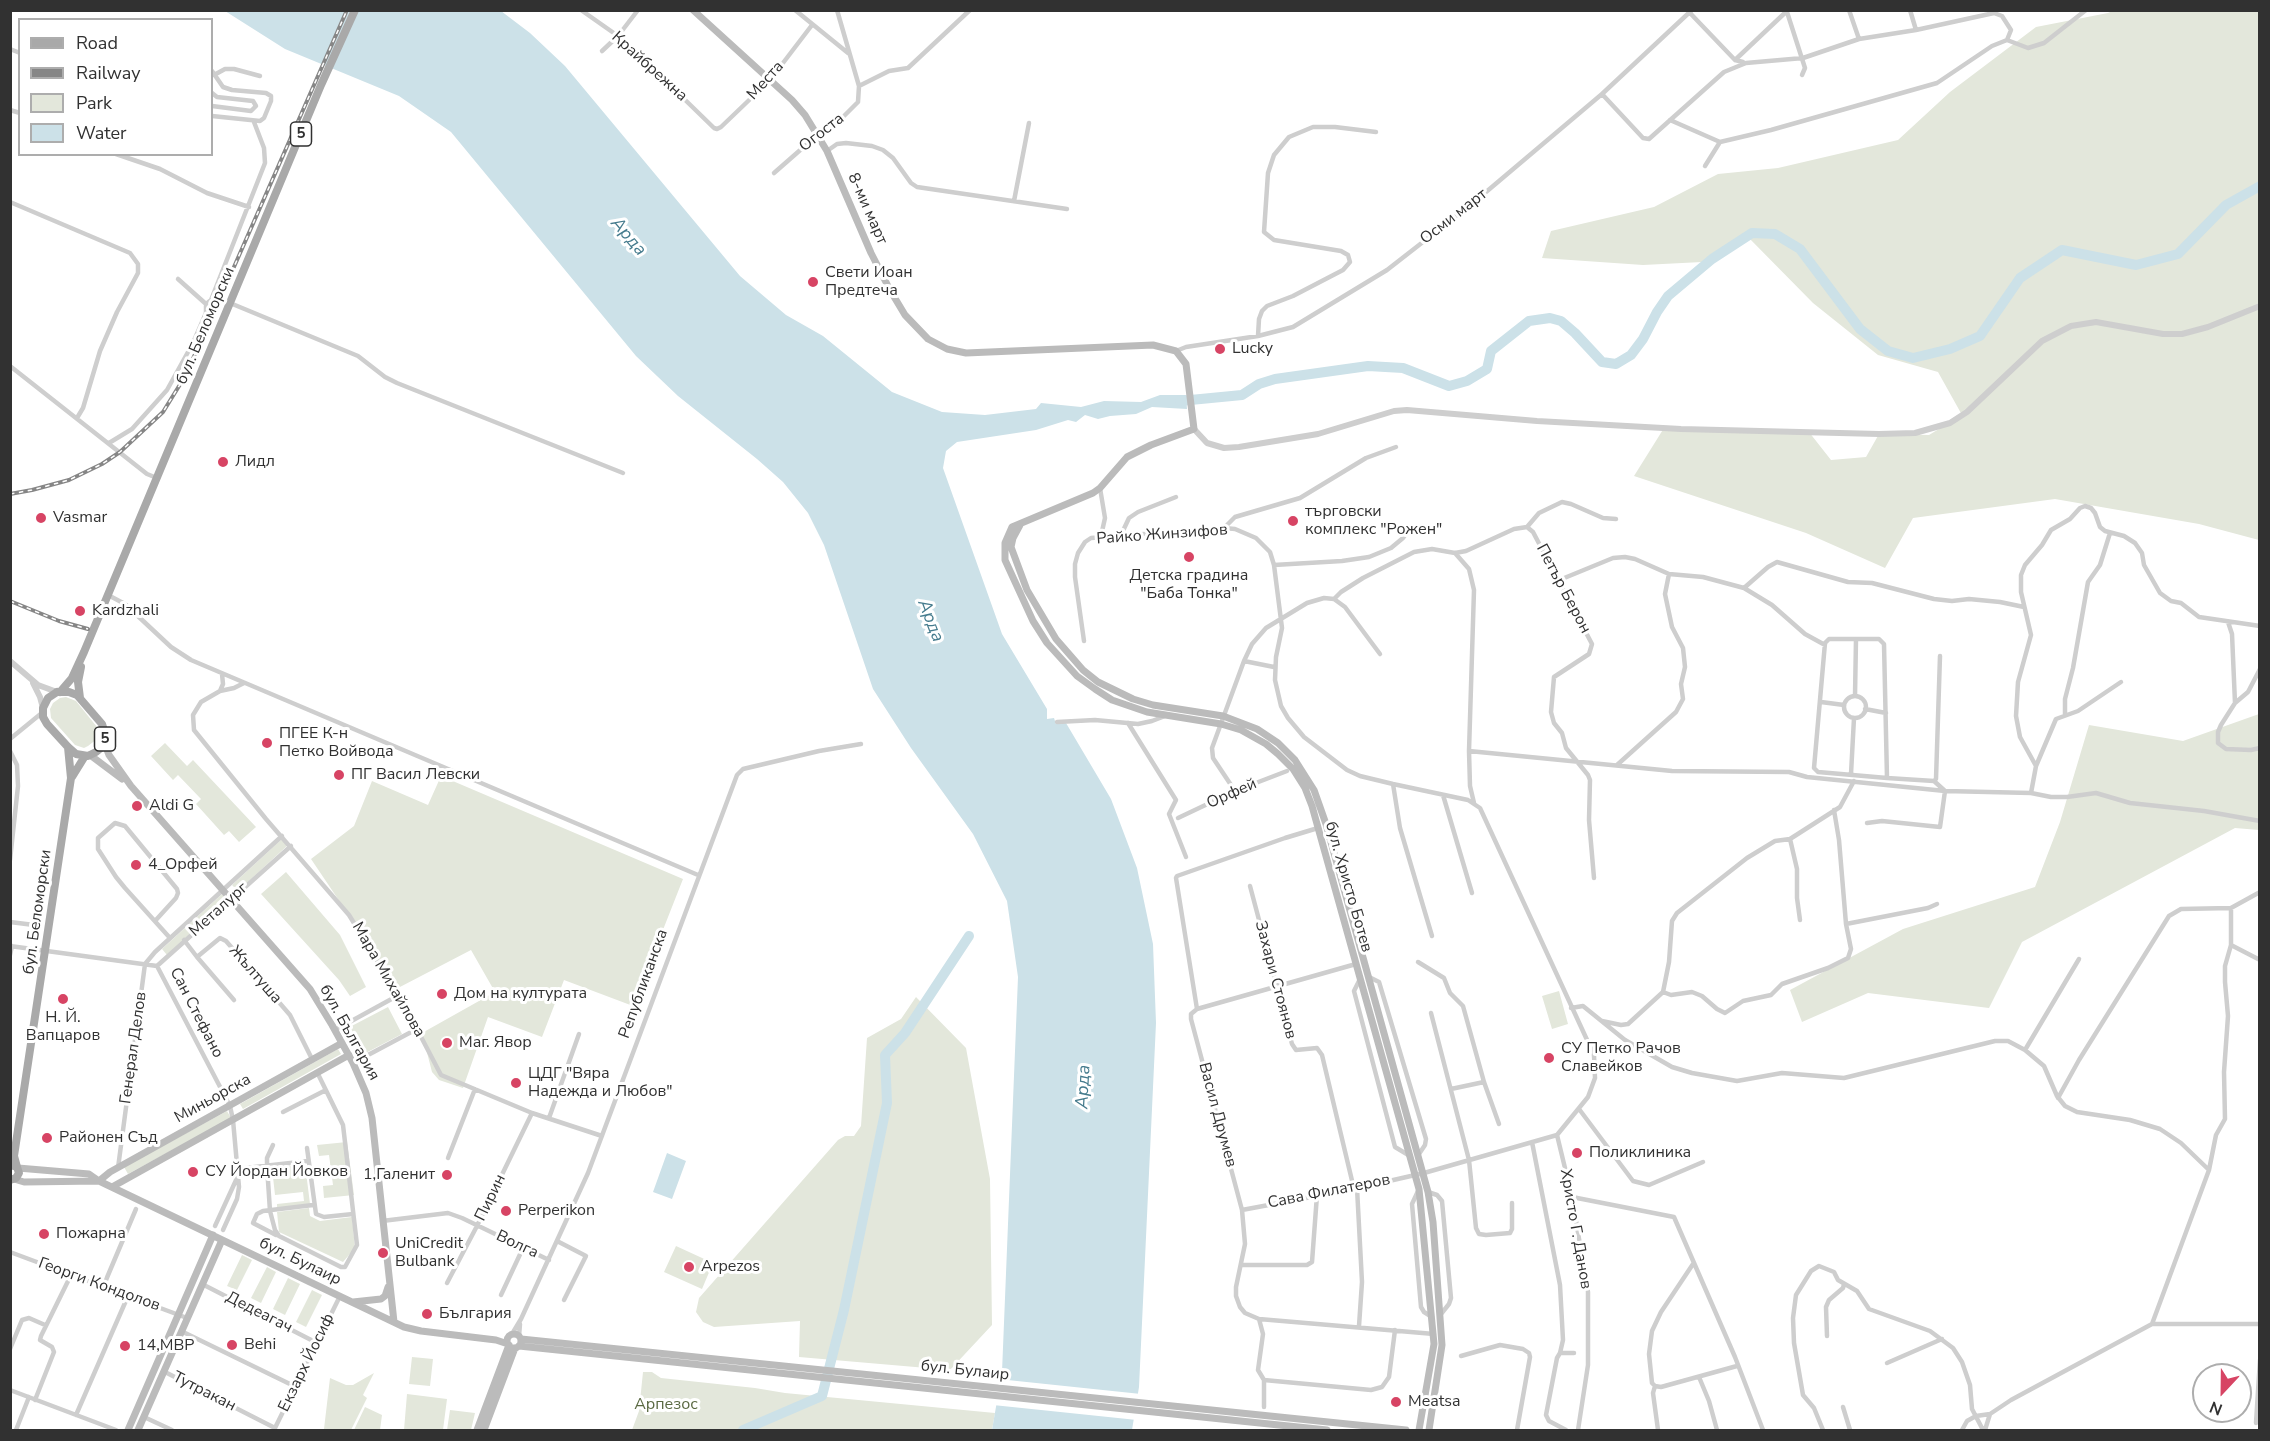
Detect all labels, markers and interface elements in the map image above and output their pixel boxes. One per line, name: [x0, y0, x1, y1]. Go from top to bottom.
legend: [18, 18, 213, 156]
street label: Крайбрежна: [607, 28, 691, 106]
text: Road: [76, 31, 118, 55]
street label: Места: [744, 58, 788, 104]
text: Railway: [76, 61, 141, 85]
text: Park: [76, 91, 112, 115]
street label: Огоста: [796, 110, 848, 156]
text: Water: [76, 121, 127, 145]
road number: 5: [290, 122, 312, 146]
street label: 8-ми март: [843, 170, 891, 248]
street label: Осми март: [1417, 185, 1491, 249]
water label: Арда: [605, 213, 651, 261]
place label: Свети Иоан Предтеча: [825, 263, 913, 301]
street label: бул. Беломорски: [173, 264, 239, 388]
marker: Свети Иоан Предтеча: [806, 275, 820, 289]
place label: Lucky: [1232, 339, 1273, 359]
marker: Lucky: [1213, 342, 1227, 356]
place label: Лидл: [235, 452, 275, 472]
marker: Лидл: [216, 455, 230, 469]
place label: търговски комплекс "Рожен": [1305, 502, 1442, 540]
place label: Vasmar: [53, 508, 107, 528]
marker: Vasmar: [34, 511, 48, 525]
marker: търговски комплекс "Рожен": [1286, 514, 1300, 528]
street label: Райко Жинзифов: [1096, 521, 1228, 549]
street label: Петър Берон: [1531, 541, 1595, 637]
marker: Детска градина "Баба Тонка": [1182, 550, 1196, 564]
place label: Детска градина "Баба Тонка": [1130, 566, 1248, 604]
water label: Арда: [912, 597, 948, 645]
place label: Kardzhali: [92, 601, 159, 621]
marker: Kardzhali: [73, 604, 87, 618]
place label: ПГЕЕ К-н Петко Войвода: [279, 724, 394, 762]
road number: 5: [94, 727, 116, 751]
marker: ПГЕЕ К-н Петко Войвода: [260, 736, 274, 750]
place label: ПГ Васил Левски: [351, 765, 480, 785]
marker: ПГ Васил Левски: [332, 768, 346, 782]
street label: Орфей: [1204, 775, 1260, 813]
place label: Aldi G: [149, 796, 194, 816]
marker: Aldi G: [130, 799, 144, 813]
street label: бул. Христо Ботев: [1320, 819, 1376, 955]
street label: бул. Беломорски: [20, 848, 56, 976]
place label: 4_Орфей: [148, 855, 218, 875]
marker: 4_Орфей: [129, 858, 143, 872]
street label: Металург: [186, 879, 252, 941]
street label: Мара Михайлова: [347, 919, 429, 1041]
street label: Захари Стоянов: [1250, 919, 1300, 1041]
street label: Републиканска: [615, 927, 673, 1041]
street label: Жълтуша: [224, 942, 286, 1008]
street label: Сан Стефано: [165, 965, 227, 1061]
street label: бул. България: [315, 982, 383, 1084]
place label: Дом на културата: [454, 984, 587, 1004]
marker: Дом на културата: [435, 987, 449, 1001]
street label: Генерал Делов: [117, 991, 151, 1105]
marker: Н. Й. Вапцаров: [56, 992, 70, 1006]
place label: Н. Й. Вапцаров: [26, 1008, 100, 1046]
place label: Маг. Явор: [459, 1033, 532, 1053]
marker: Маг. Явор: [440, 1036, 454, 1050]
place label: СУ Петко Рачов Славейков: [1561, 1039, 1681, 1077]
marker: СУ Петко Рачов Славейков: [1542, 1051, 1556, 1065]
street label: Васил Друмев: [1194, 1060, 1240, 1170]
place label: ЦДГ "Вяра Надежда и Любов": [528, 1064, 672, 1102]
water label: Арда: [1072, 1064, 1096, 1110]
street label: Миньорска: [172, 1070, 254, 1128]
marker: ЦДГ "Вяра Надежда и Любов": [509, 1076, 523, 1090]
place label: Районен Съд: [59, 1128, 158, 1148]
marker: Районен Съд: [40, 1131, 54, 1145]
place label: Поликлиника: [1589, 1143, 1691, 1163]
marker: Поликлиника: [1570, 1146, 1584, 1160]
place label: СУ Йордан Йовков: [205, 1162, 348, 1182]
marker: СУ Йордан Йовков: [186, 1165, 200, 1179]
place label: 1,Галенит: [363, 1165, 435, 1185]
street label: Христо Г. Данов: [1555, 1167, 1595, 1291]
marker: 1,Галенит: [440, 1168, 454, 1182]
street label: Пирин: [471, 1171, 511, 1225]
street label: Сава Филатеров: [1266, 1171, 1392, 1213]
place label: Perperikon: [518, 1201, 595, 1221]
marker: Perperikon: [499, 1204, 513, 1218]
place label: Пожарна: [56, 1224, 126, 1244]
marker: Пожарна: [37, 1227, 51, 1241]
street label: Волга: [493, 1227, 541, 1263]
street label: бул. Булаир: [256, 1234, 344, 1290]
place label: UniCredit Bulbank: [395, 1234, 463, 1272]
marker: UniCredit Bulbank: [376, 1246, 390, 1260]
street label: Георги Кондолов: [35, 1254, 163, 1316]
place label: Arpezos: [701, 1257, 760, 1277]
marker: Arpezos: [682, 1260, 696, 1274]
street label: Дедеагач: [222, 1288, 296, 1338]
place label: България: [439, 1304, 512, 1324]
marker: България: [420, 1307, 434, 1321]
street label: Екзарх Йосиф: [275, 1311, 339, 1415]
place label: Behi: [244, 1335, 276, 1355]
place label: 14,МВР: [137, 1336, 194, 1356]
marker: Behi: [225, 1338, 239, 1352]
marker: 14,МВР: [118, 1339, 132, 1353]
street label: бул. Булаир: [920, 1357, 1010, 1385]
north arrow: [2192, 1363, 2252, 1423]
street label: Тутракан: [169, 1368, 239, 1416]
place label: Meatsa: [1408, 1392, 1460, 1412]
park label: Арпезос: [634, 1395, 698, 1415]
marker: Meatsa: [1389, 1395, 1403, 1409]
text: N: [2206, 1395, 2226, 1420]

